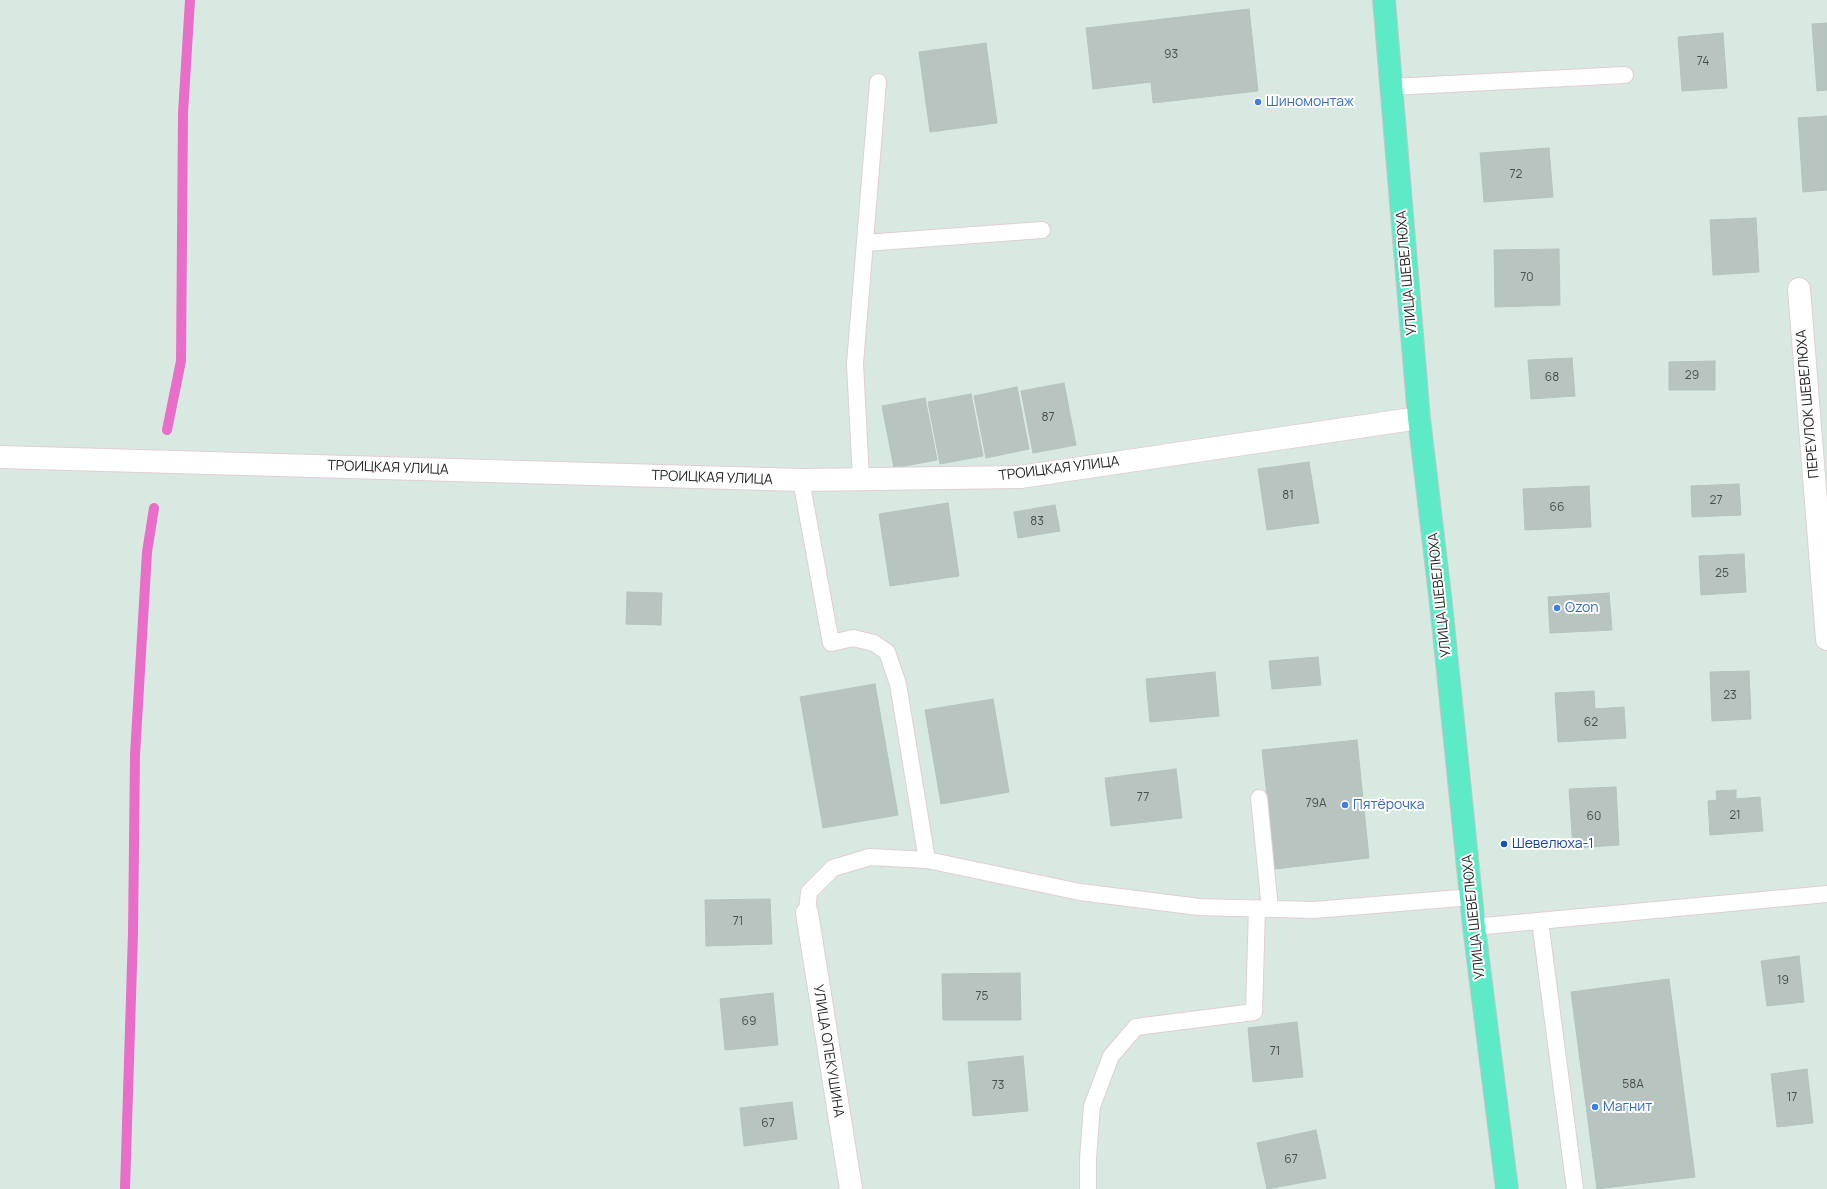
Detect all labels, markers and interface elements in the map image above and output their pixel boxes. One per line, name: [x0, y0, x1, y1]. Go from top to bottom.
house number: 93: [1164, 48, 1178, 62]
house number: 74: [1697, 55, 1709, 69]
place label: Шиномонтаж: [1266, 94, 1354, 110]
marker: Шиномонтаж: [1253, 97, 1263, 107]
house number: 72: [1510, 168, 1522, 182]
street label: УЛИЦА ШЕВЕЛЮХА: [1393, 210, 1421, 336]
house number: 70: [1520, 271, 1534, 285]
street label: ПЕРЕУЛОК ШЕВЕЛЮХА: [1793, 329, 1823, 479]
house number: 29: [1685, 369, 1699, 383]
house number: 68: [1545, 371, 1559, 385]
house number: 87: [1042, 411, 1054, 425]
street label: ТРОИЦКАЯ УЛИЦА: [998, 453, 1120, 485]
street label: ТРОИЦКАЯ УЛИЦА: [327, 457, 449, 479]
street label: ТРОИЦКАЯ УЛИЦА: [651, 467, 773, 489]
house number: 81: [1282, 489, 1294, 503]
house number: 27: [1710, 494, 1722, 508]
house number: 66: [1550, 501, 1564, 515]
house number: 83: [1030, 515, 1044, 529]
street label: УЛИЦА ШЕВЕЛЮХА: [1425, 532, 1455, 658]
house number: 25: [1715, 567, 1729, 581]
place label: Ozon: [1565, 600, 1599, 616]
marker: Ozon: [1552, 603, 1562, 613]
house number: 23: [1723, 689, 1737, 703]
house number: 62: [1584, 716, 1598, 730]
house number: 77: [1137, 791, 1149, 805]
house number: 79А: [1305, 797, 1327, 811]
place label: Пятёрочка: [1353, 797, 1425, 813]
marker: Пятёрочка: [1340, 800, 1350, 810]
house number: 21: [1729, 809, 1741, 823]
house number: 60: [1587, 810, 1601, 824]
place label: Шевелюха-1: [1512, 836, 1594, 852]
marker: Шевелюха-1: [1499, 839, 1509, 849]
street label: УЛИЦА ШЕВЕЛЮХА: [1459, 854, 1489, 980]
house number: 71: [733, 915, 743, 929]
house number: 19: [1777, 974, 1789, 988]
street label: УЛИЦА ОПЕКУШИНА: [809, 983, 847, 1119]
house number: 75: [976, 990, 988, 1004]
house number: 69: [742, 1015, 756, 1029]
house number: 71: [1270, 1045, 1280, 1059]
house number: 58А: [1622, 1078, 1644, 1092]
house number: 73: [992, 1079, 1004, 1093]
house number: 17: [1787, 1091, 1797, 1105]
place label: Магнит: [1603, 1099, 1652, 1115]
marker: Магнит: [1590, 1102, 1600, 1112]
house number: 67: [761, 1117, 775, 1131]
house number: 67: [1284, 1153, 1298, 1167]

